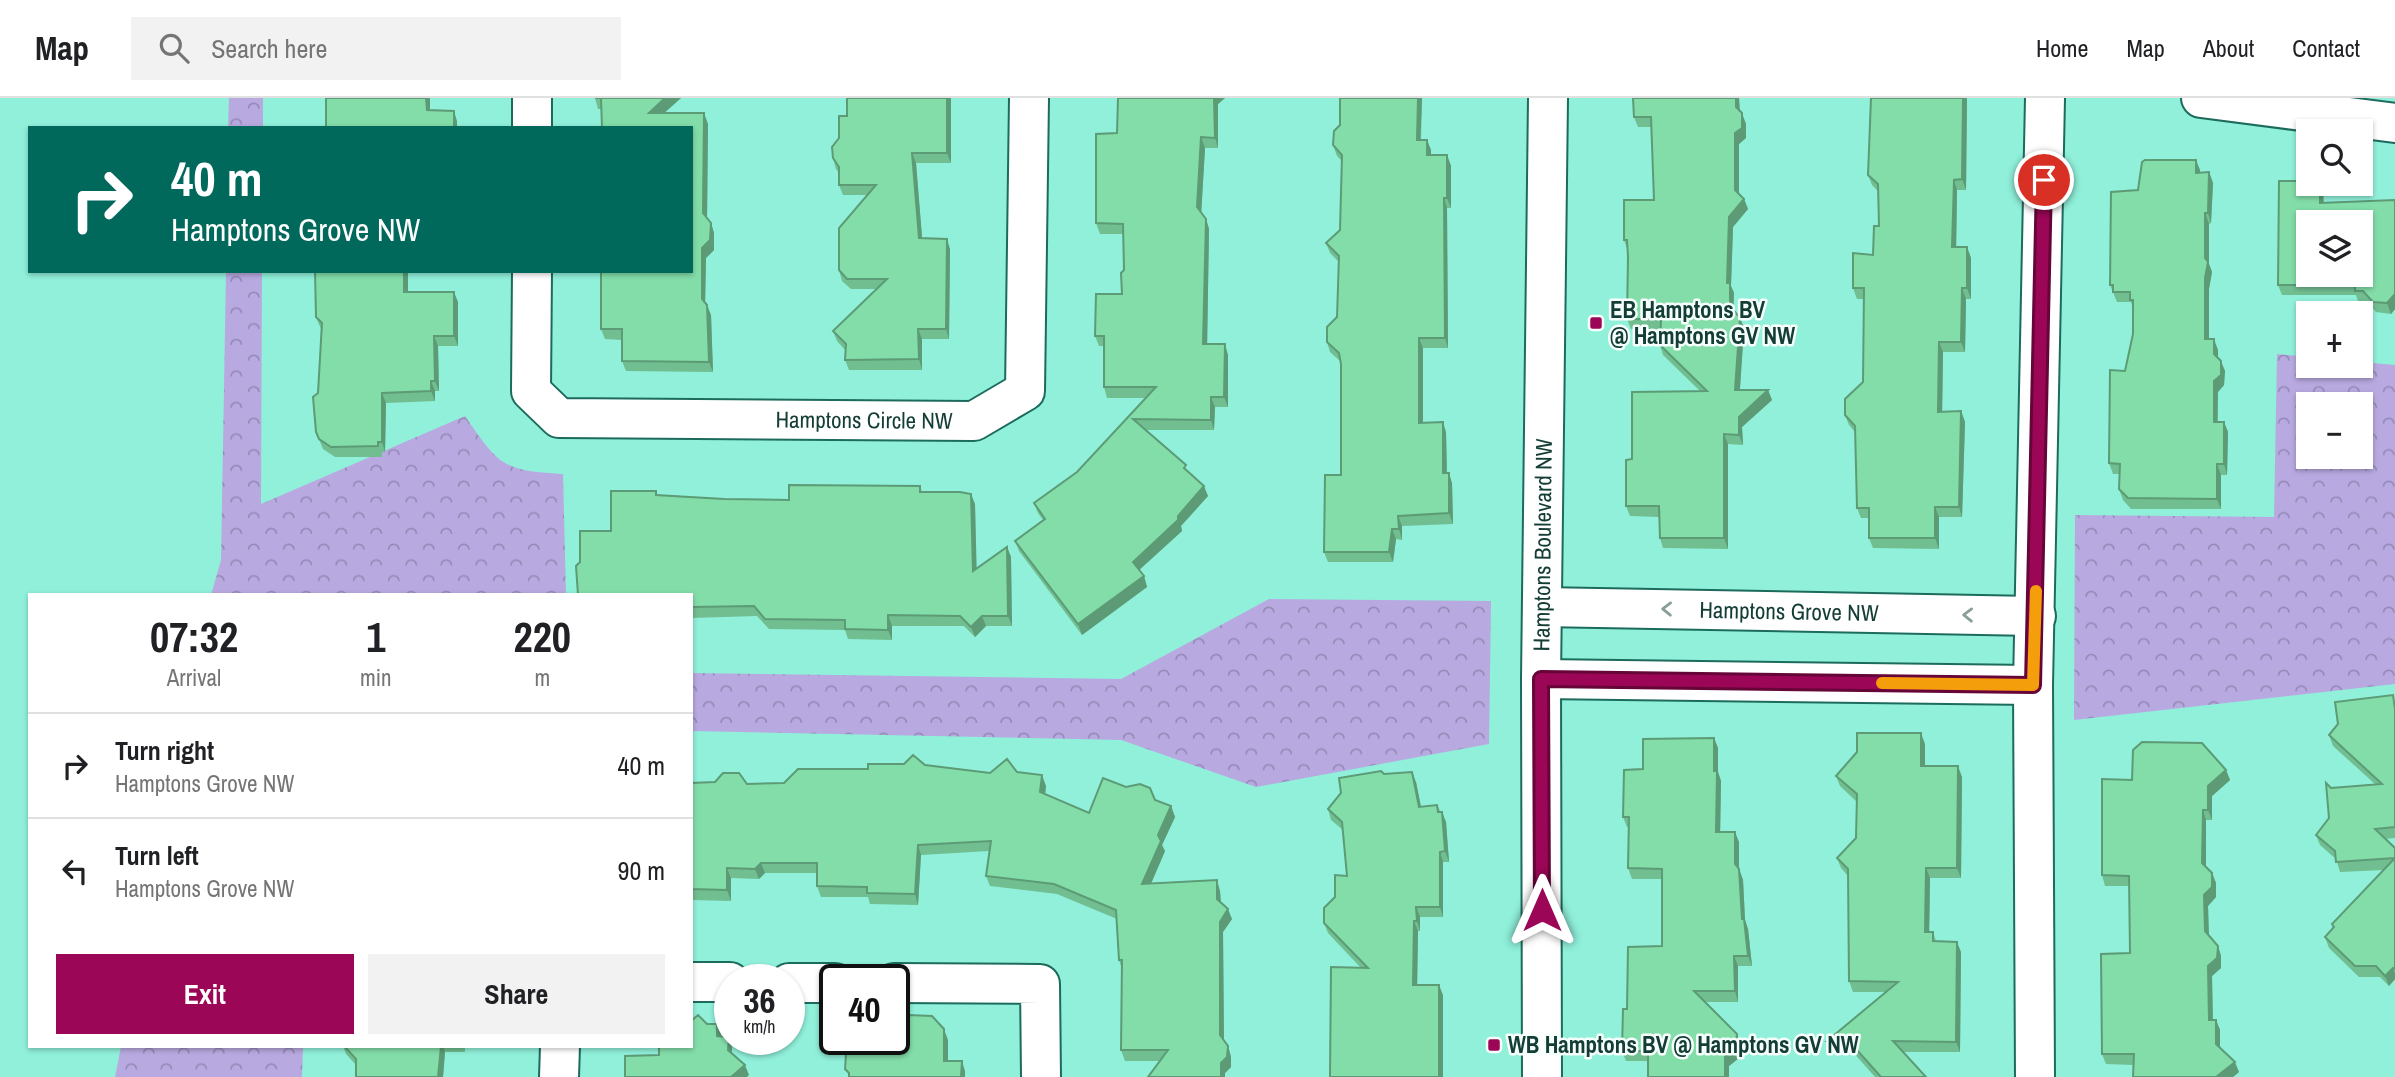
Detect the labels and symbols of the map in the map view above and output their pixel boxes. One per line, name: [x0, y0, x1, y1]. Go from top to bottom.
pin: [2014, 150, 2074, 210]
place label: EB Hamptons BV @ Hamptons GV NW: [1610, 294, 1795, 351]
marker: EB Hamptons BV @ Hamptons GV NW: [1588, 315, 1604, 331]
street label: Hamptons Circle NW: [775, 404, 953, 436]
street label: Hamptons Boulevard NW: [1525, 438, 1559, 652]
street label: Hamptons Grove NW: [1699, 594, 1879, 628]
one-way arrow: [1661, 601, 1671, 617]
one-way arrow: [1962, 607, 1972, 623]
position arrow: [1505, 873, 1579, 947]
speed limit sign: 40: [819, 964, 910, 1055]
place label: WB Hamptons BV @ Hamptons GV NW: [1508, 1029, 1859, 1060]
marker: WB Hamptons BV @ Hamptons GV NW: [1486, 1037, 1502, 1053]

